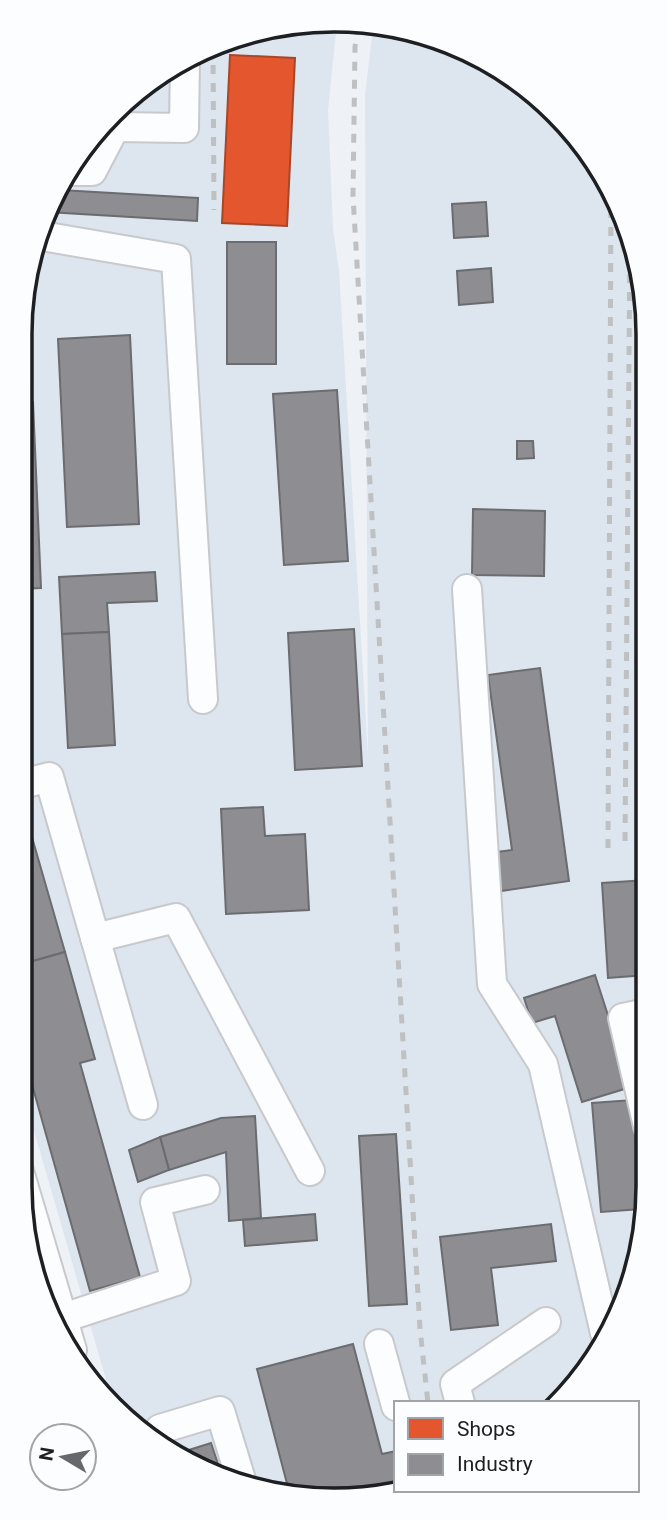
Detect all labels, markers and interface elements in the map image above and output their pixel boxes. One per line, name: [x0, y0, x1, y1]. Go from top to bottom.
legend: [394, 1401, 639, 1492]
text: Shops: [457, 1417, 516, 1441]
north arrow: [28, 1422, 98, 1492]
text: N: [34, 1446, 59, 1463]
text: Industry: [457, 1452, 533, 1476]

